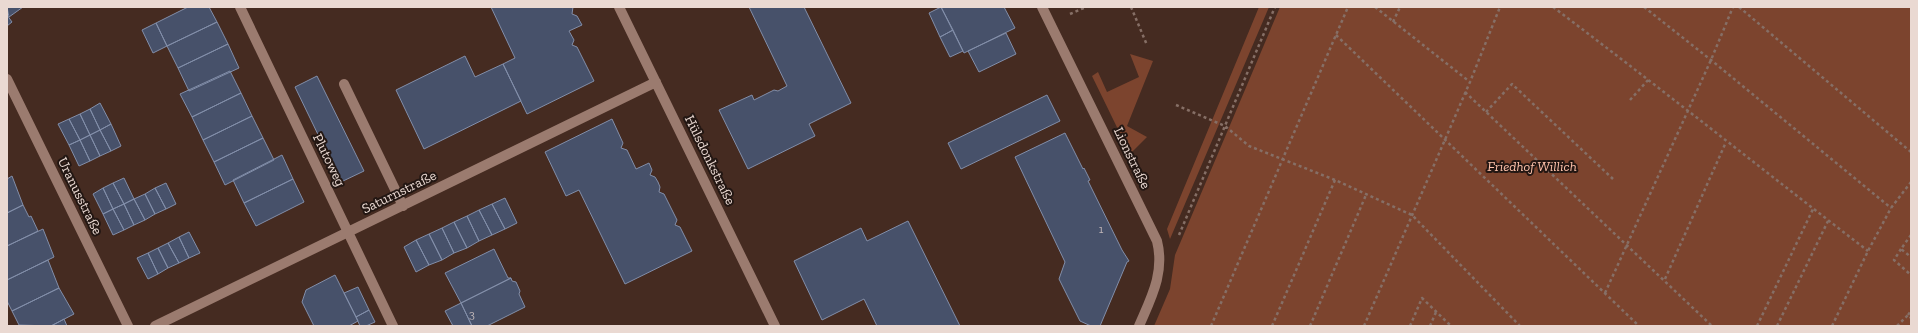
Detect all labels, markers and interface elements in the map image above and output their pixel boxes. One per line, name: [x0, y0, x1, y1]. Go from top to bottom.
street label: Hülsdonkstraße: [681, 112, 739, 208]
street label: Lionstraße: [1110, 124, 1154, 192]
street label: Plutoweg: [309, 131, 349, 189]
street label: Uranusstraße: [54, 155, 106, 238]
park label: Friedhof Willich: [1487, 158, 1577, 175]
street label: Saturnstraße: [359, 166, 439, 217]
house number: 1: [1099, 222, 1104, 236]
house number: 3: [469, 307, 475, 321]

